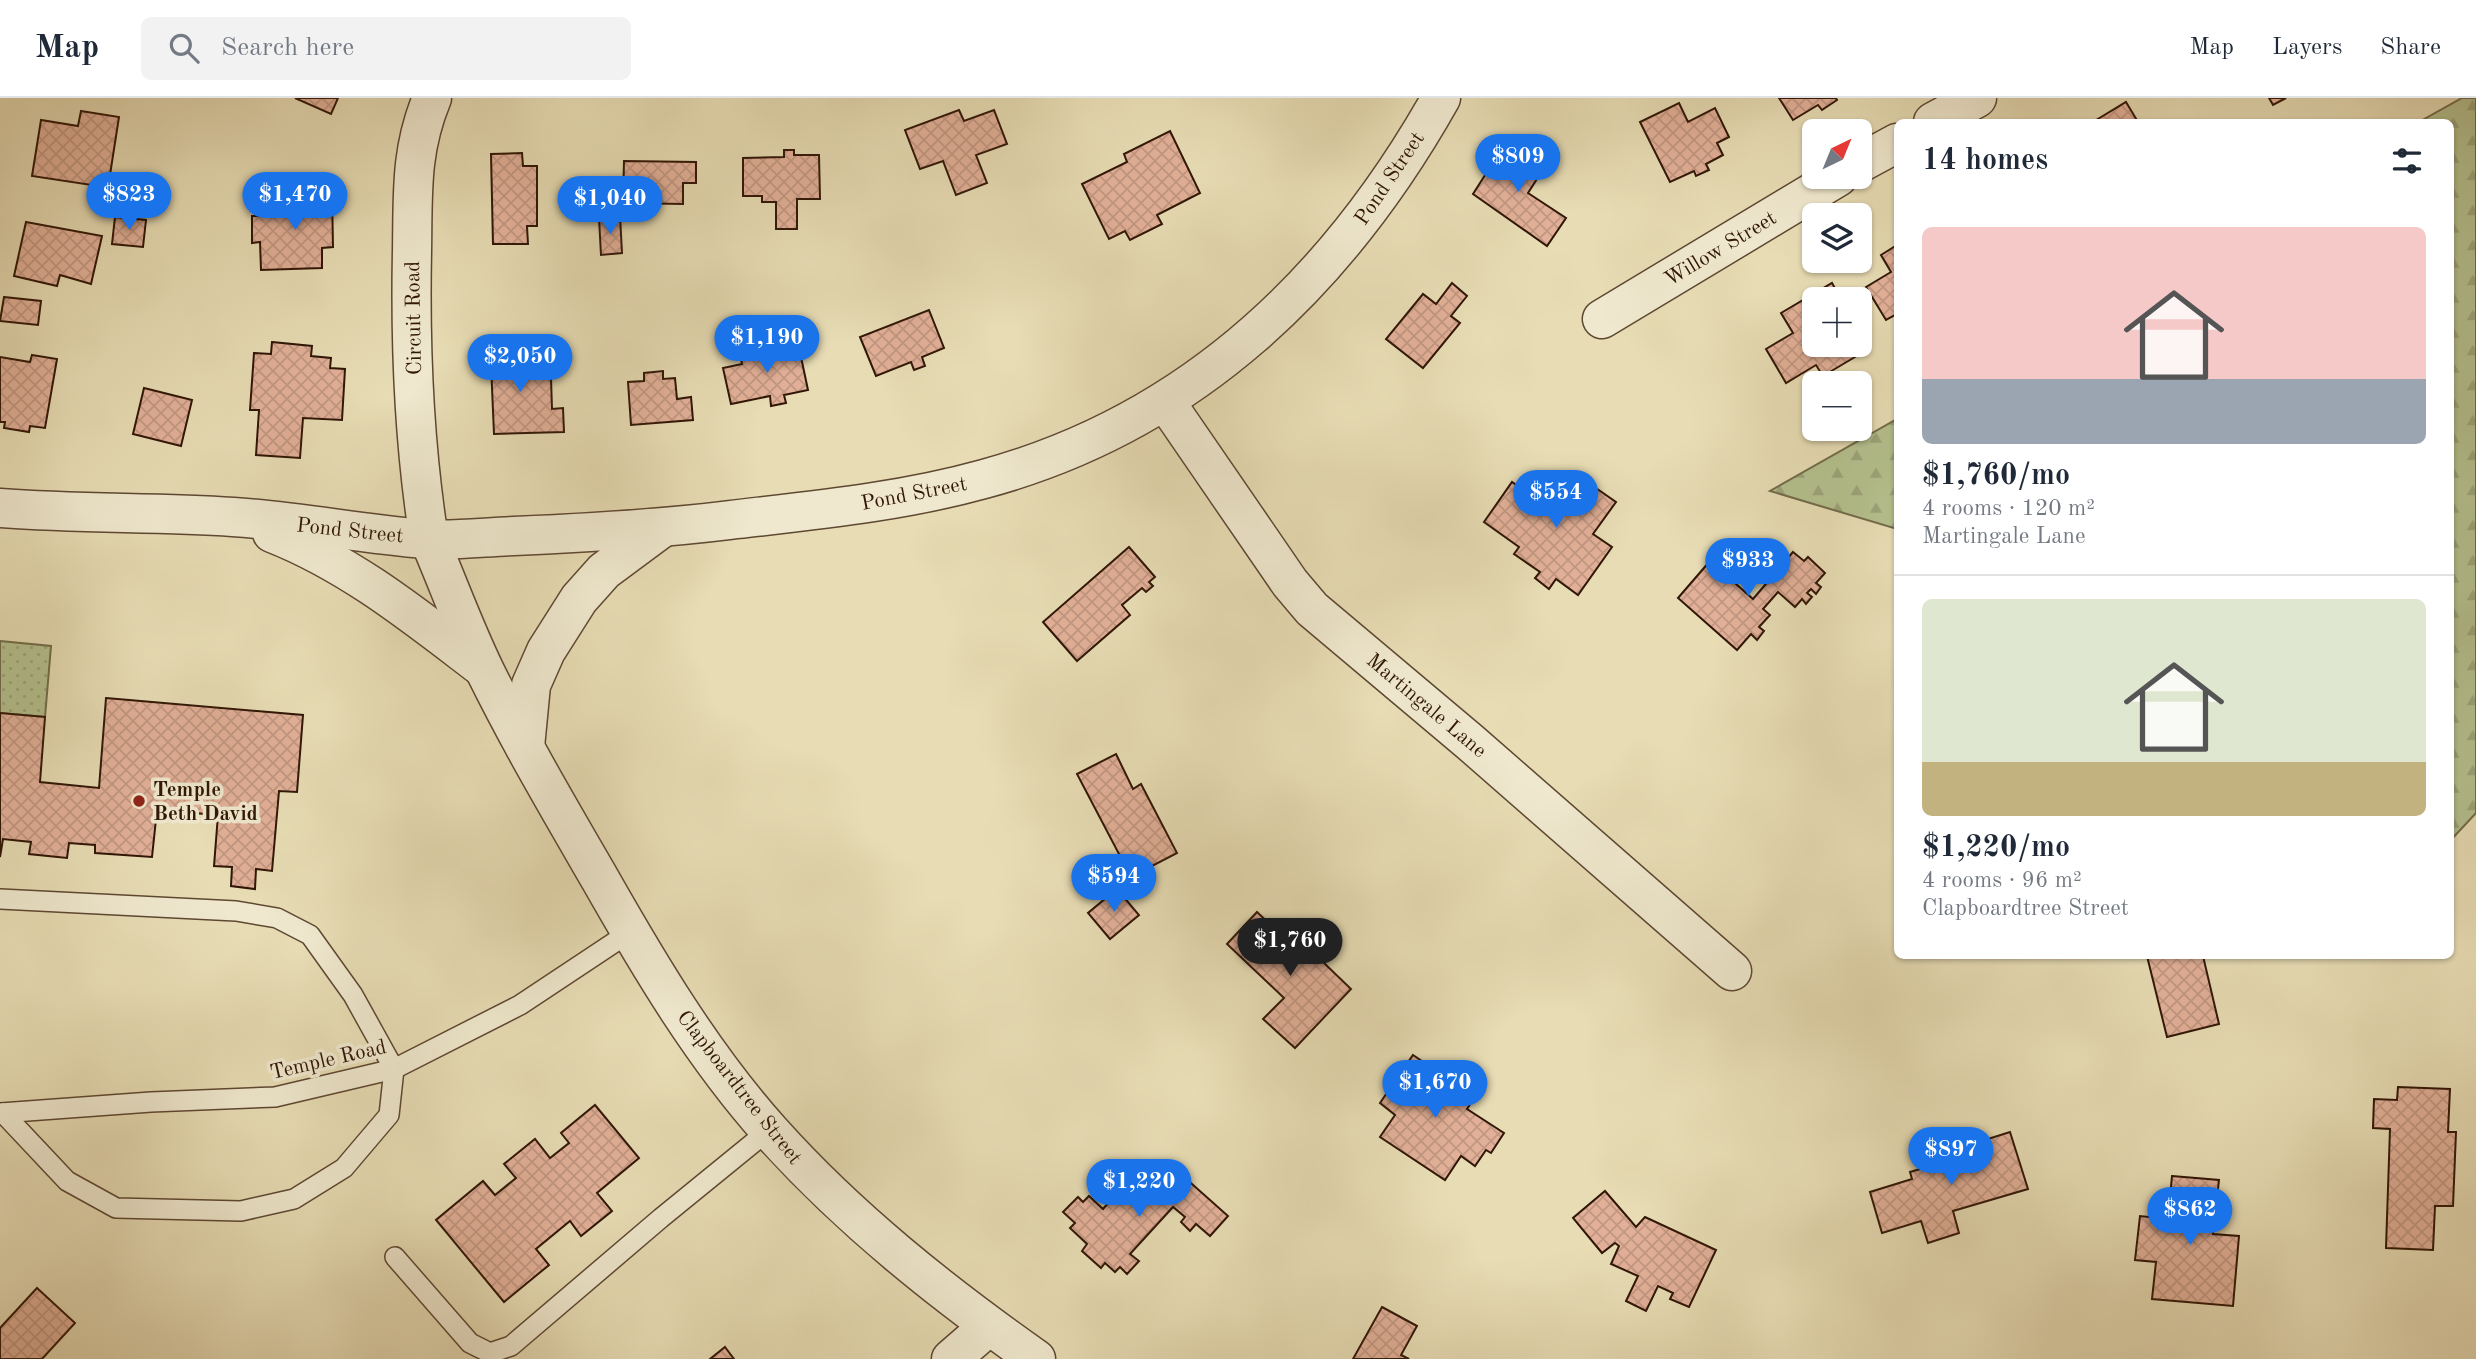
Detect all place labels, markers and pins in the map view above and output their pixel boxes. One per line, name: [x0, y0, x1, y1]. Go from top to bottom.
pin: $809: [1477, 134, 1559, 194]
pin: $823: [88, 172, 170, 232]
pin: $1,470: [238, 172, 352, 232]
pin: $1,040: [553, 176, 667, 236]
pin: $1,190: [710, 316, 824, 375]
pin: $2,050: [463, 334, 577, 394]
pin: $554: [1515, 470, 1597, 530]
pin: $933: [1707, 538, 1789, 598]
place label: Temple Beth David: [153, 780, 258, 825]
marker: Temple Beth David: [131, 793, 147, 809]
pin: $594: [1073, 854, 1155, 914]
pin: $1,760: [1233, 918, 1347, 978]
pin: $1,670: [1378, 1060, 1492, 1120]
pin: $897: [1910, 1128, 1992, 1187]
pin: $1,220: [1082, 1160, 1196, 1219]
pin: $862: [2149, 1188, 2231, 1247]

